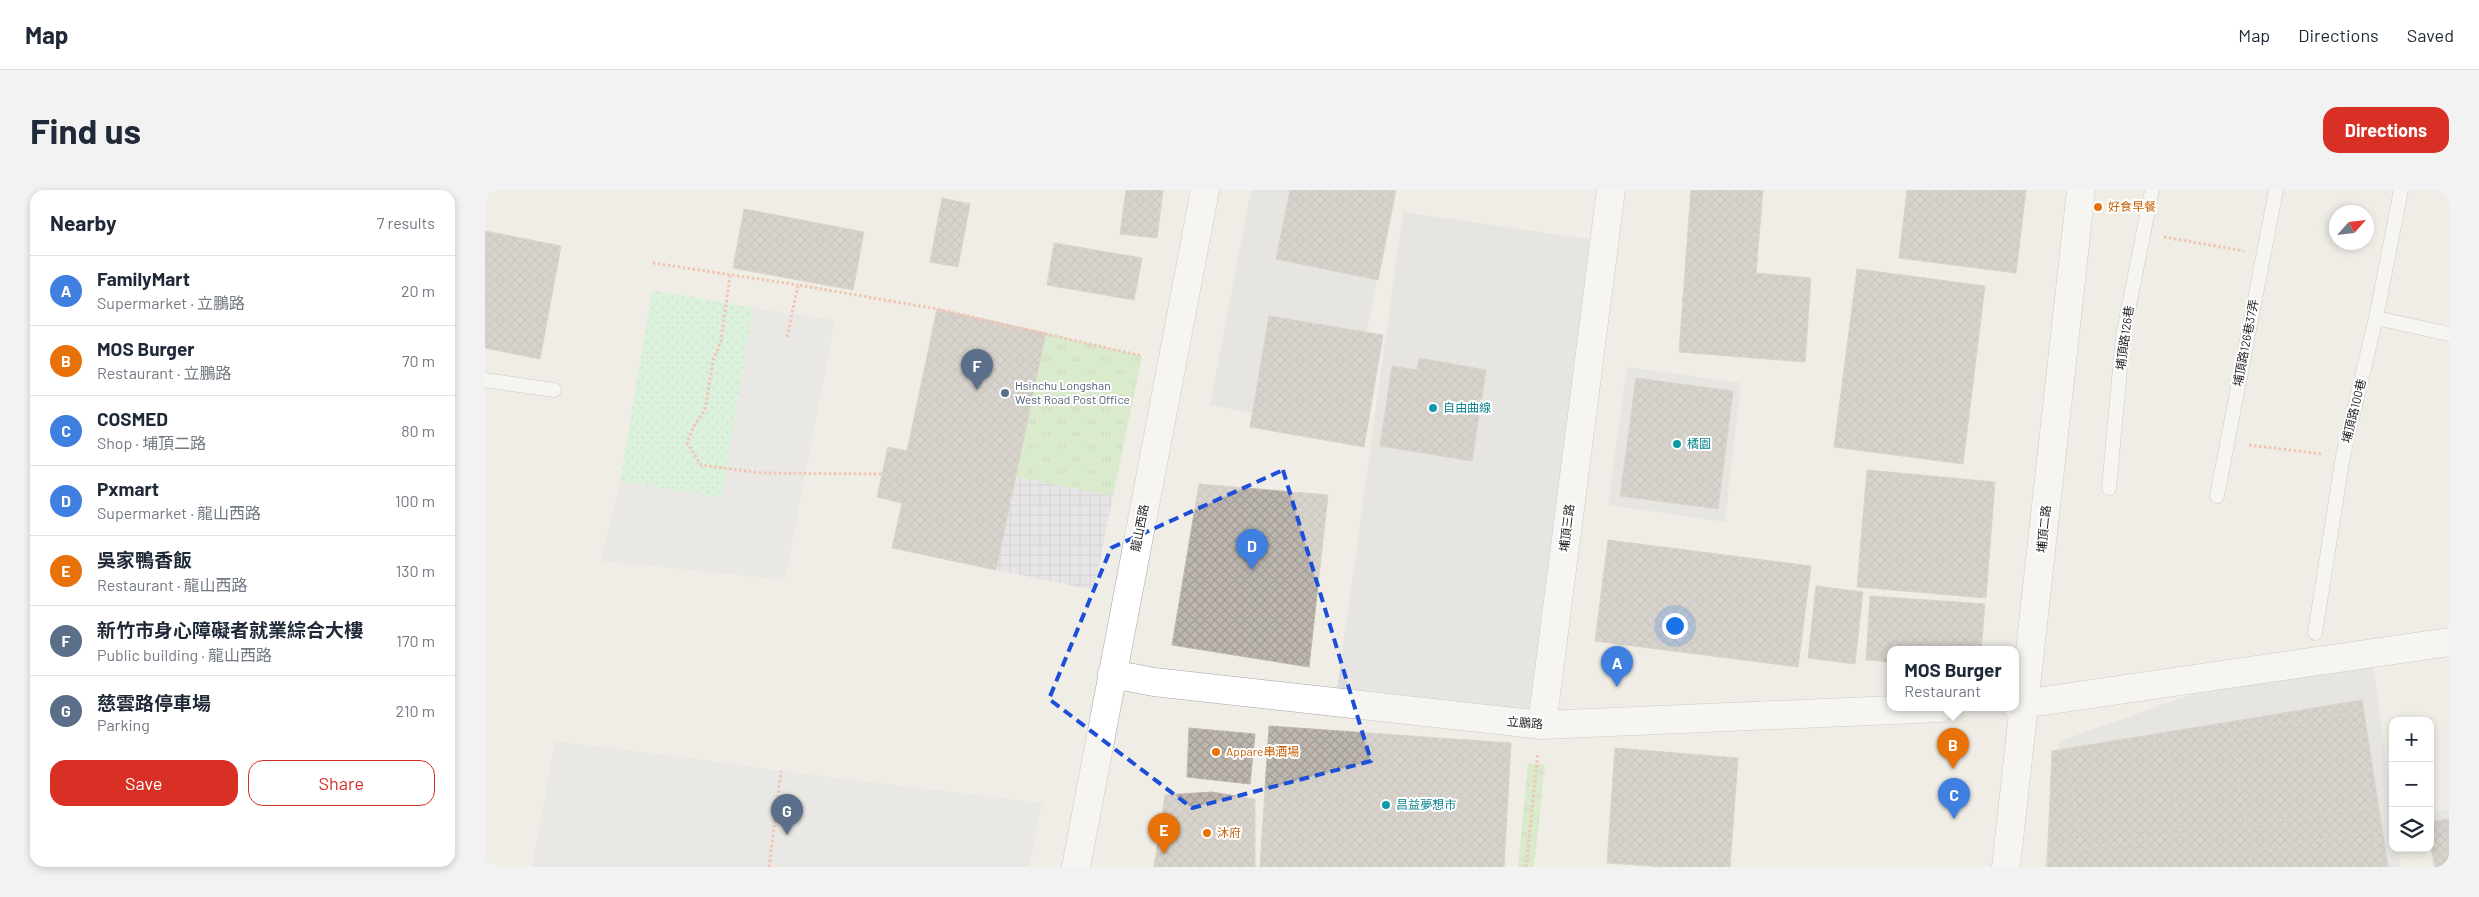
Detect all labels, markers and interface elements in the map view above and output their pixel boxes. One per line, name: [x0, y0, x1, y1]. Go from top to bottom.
text: Map: [25, 20, 68, 49]
text: Map: [2238, 24, 2270, 46]
text: Directions: [2298, 24, 2379, 46]
text: Saved: [2407, 24, 2454, 46]
button: Directions: [2323, 107, 2449, 153]
text: Find us: [30, 109, 141, 151]
place label: 好食早餐: [2108, 199, 2156, 213]
marker: 好食早餐: [2092, 201, 2104, 213]
north arrow: [2329, 205, 2374, 250]
text: Nearby: [50, 210, 116, 235]
text: 7 results: [377, 213, 435, 232]
text: FamilyMart: [97, 267, 190, 290]
text: A: [61, 281, 71, 300]
text: 20 m: [401, 281, 435, 300]
text: Supermarket · 立鵬路: [97, 293, 245, 312]
street label: 埔頂路126巷37弄: [2230, 298, 2260, 388]
street label: 埔頂路126巷: [2113, 305, 2135, 371]
text: MOS Burger: [97, 337, 195, 360]
pin: F: [961, 349, 993, 390]
text: B: [61, 351, 71, 370]
text: 70 m: [402, 351, 435, 370]
text: Restaurant · 立鵬路: [97, 363, 232, 382]
street label: 埔頂路100巷: [2338, 377, 2368, 444]
place label: Hsinchu Longshan West Road Post Office: [1015, 378, 1130, 406]
marker: Hsinchu Longshan West Road Post Office: [999, 387, 1011, 399]
place label: 自由曲線: [1443, 400, 1491, 414]
marker: 自由曲線: [1427, 402, 1439, 414]
text: COSMED: [97, 407, 168, 430]
text: C: [61, 421, 71, 440]
text: 80 m: [401, 421, 435, 440]
text: Shop · 埔頂二路: [97, 433, 206, 452]
place label: 橘園: [1687, 436, 1711, 450]
marker: 橘園: [1671, 438, 1683, 450]
text: Pxmart: [97, 477, 159, 500]
text: D: [61, 491, 71, 510]
text: 100 m: [395, 491, 435, 510]
text: Supermarket · 龍山西路: [97, 503, 261, 522]
street label: 龍山西路: [1128, 503, 1150, 553]
street label: 埔頂三路: [1556, 503, 1576, 553]
street label: 埔頂二路: [2034, 504, 2052, 554]
pin: D: [1236, 529, 1268, 570]
text: 吳家鴨香飯: [97, 548, 192, 571]
text: E: [61, 561, 71, 580]
text: 130 m: [396, 561, 435, 580]
text: Restaurant · 龍山西路: [97, 575, 248, 594]
your location: [1662, 613, 1688, 639]
text: 新竹市身心障礙者就業綜合大樓: [97, 618, 363, 641]
text: F: [62, 631, 70, 650]
text: 170 m: [396, 631, 435, 650]
text: Public building · 龍山西路: [97, 645, 272, 664]
pin: A: [1601, 646, 1633, 687]
popup: [1887, 646, 2019, 711]
text: MOS Burger: [1904, 658, 2002, 681]
text: Restaurant: [1904, 681, 1981, 700]
text: 慈雲路停車場: [97, 691, 211, 714]
text: G: [61, 701, 71, 720]
text: 210 m: [396, 701, 435, 720]
street label: 立鵬路: [1507, 713, 1544, 731]
text: Parking: [97, 715, 150, 734]
map controls: [2389, 717, 2434, 852]
button: +: [2389, 717, 2434, 762]
pin: B: [1937, 728, 1969, 769]
place label: Appare串酒場: [1226, 744, 1299, 758]
marker: Appare串酒場: [1210, 746, 1222, 758]
button: Save: [50, 760, 238, 806]
button: Share: [248, 760, 435, 806]
button: −: [2389, 762, 2434, 807]
pin: C: [1938, 778, 1970, 819]
pin: G: [771, 794, 803, 835]
place label: 昌益夢想市: [1396, 797, 1456, 811]
marker: 昌益夢想市: [1380, 799, 1392, 811]
button: layers: [2389, 807, 2434, 852]
pin: E: [1148, 813, 1180, 854]
place label: 沐府: [1217, 825, 1241, 839]
marker: 沐府: [1201, 827, 1213, 839]

